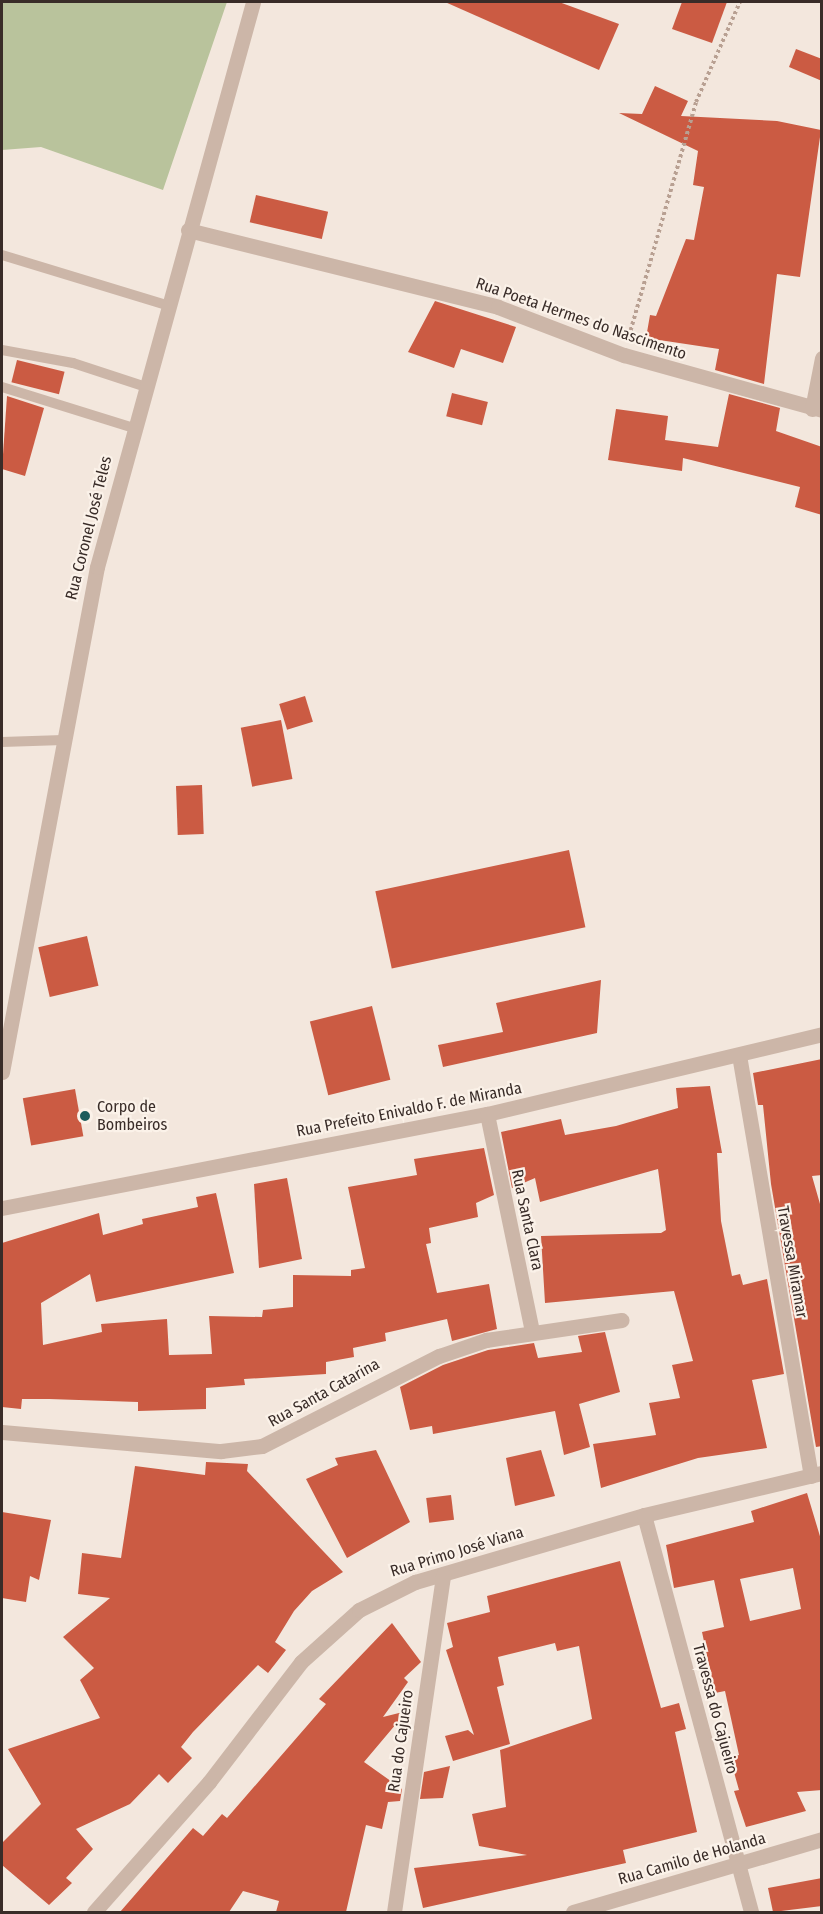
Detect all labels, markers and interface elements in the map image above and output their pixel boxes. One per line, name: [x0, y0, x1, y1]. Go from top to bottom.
street label: Rua Poeta Hermes do Nascimento: [473, 274, 689, 364]
street label: Rua Coronel José Teles: [62, 454, 116, 602]
street label: Rua Prefeito Enivaldo F. de Miranda: [295, 1079, 523, 1141]
place label: Corpo de Bombeiros: [97, 1097, 167, 1135]
marker: Corpo de Bombeiros: [78, 1109, 92, 1123]
street label: Rua Santa Clara: [507, 1168, 547, 1272]
street label: Travessa Miramar: [773, 1204, 811, 1320]
street label: Rua Santa Catarina: [265, 1354, 383, 1432]
street label: Rua Primo José Viana: [388, 1523, 526, 1581]
street label: Travessa do Cajueiro: [688, 1642, 742, 1776]
street label: Rua do Cajueiro: [384, 1689, 418, 1793]
street label: Rua Camilo de Holanda: [616, 1829, 768, 1889]

